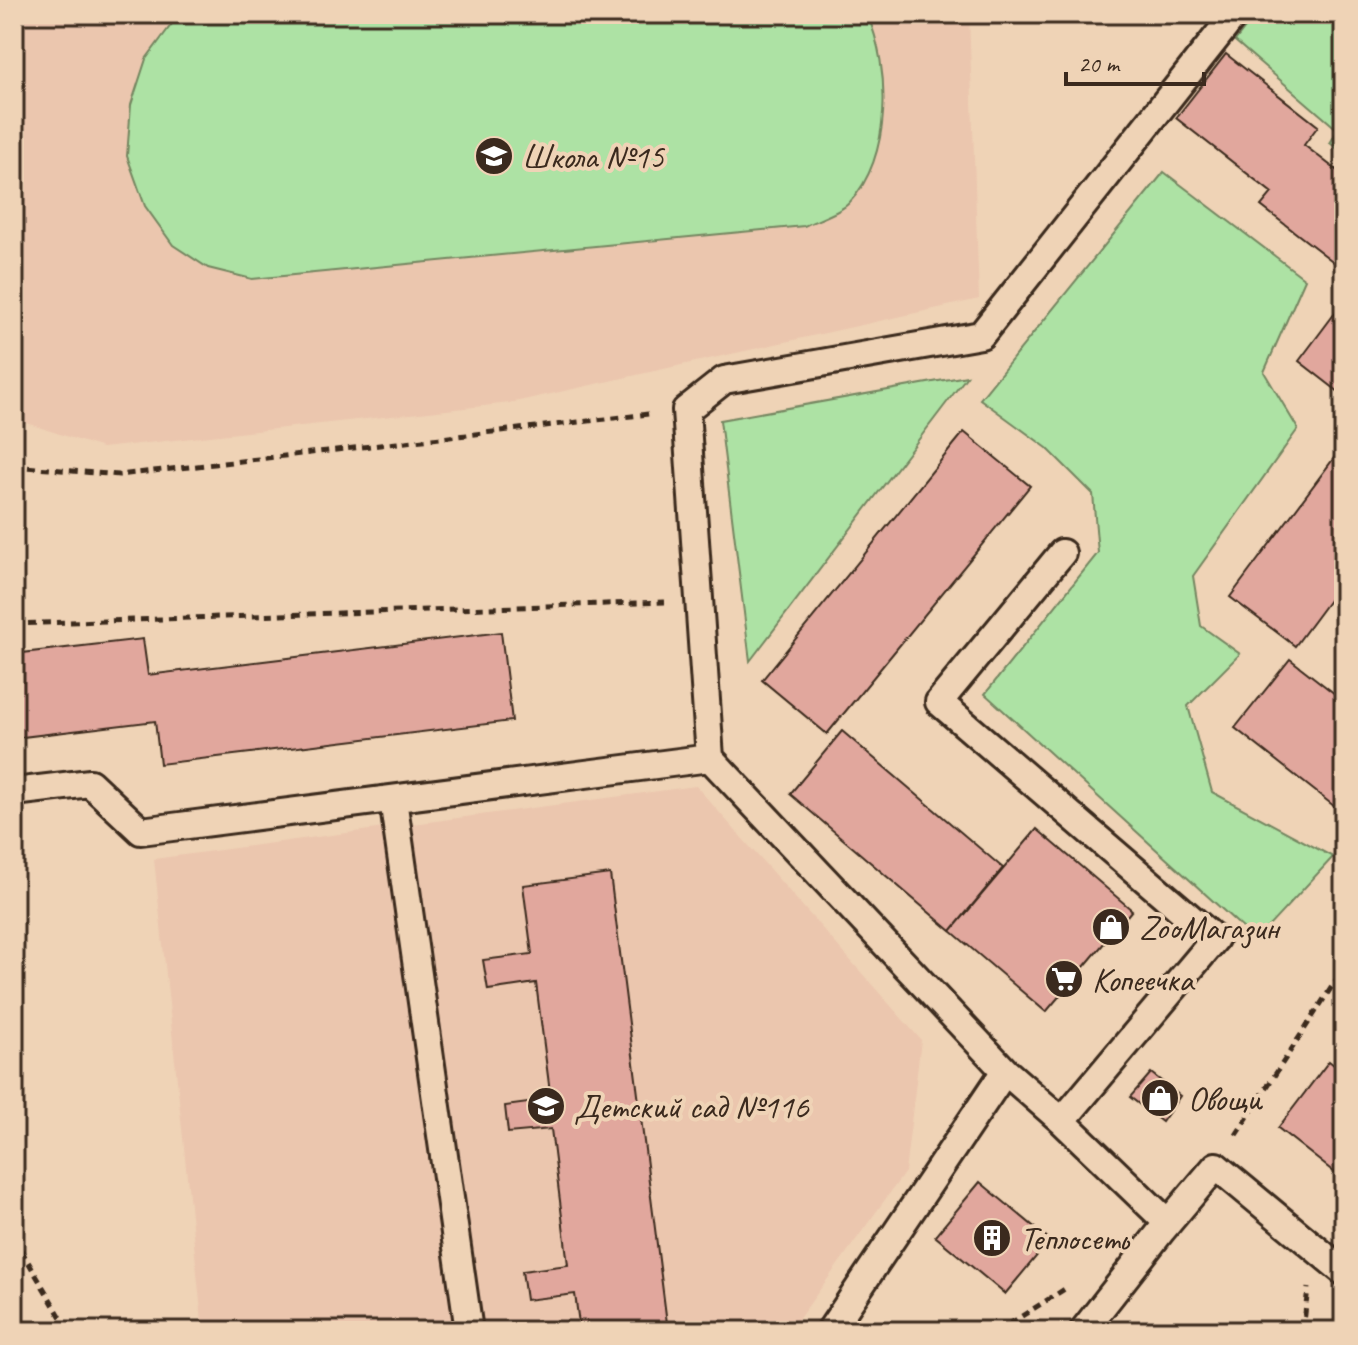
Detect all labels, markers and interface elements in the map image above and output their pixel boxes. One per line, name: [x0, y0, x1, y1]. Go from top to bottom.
scale bar: [1066, 36, 1204, 86]
text: 20 m: [1078, 49, 1121, 79]
school or university icon: Школа №15: [473, 135, 515, 177]
place label: Школа №15: [522, 135, 666, 178]
shop icon: ZooМагазин: [1090, 906, 1132, 948]
place label: ZooМагазин: [1139, 906, 1282, 949]
supermarket icon: Копеечка: [1043, 958, 1085, 1000]
place label: Копеечка: [1092, 958, 1195, 1001]
shop icon: Овощи: [1139, 1077, 1181, 1119]
place label: Овощи: [1188, 1077, 1263, 1120]
school or university icon: Детский сад №116: [525, 1085, 567, 1127]
place label: Детский сад №116: [574, 1085, 810, 1128]
building icon: Теплосеть: [971, 1217, 1013, 1259]
place label: Теплосеть: [1020, 1217, 1131, 1260]

